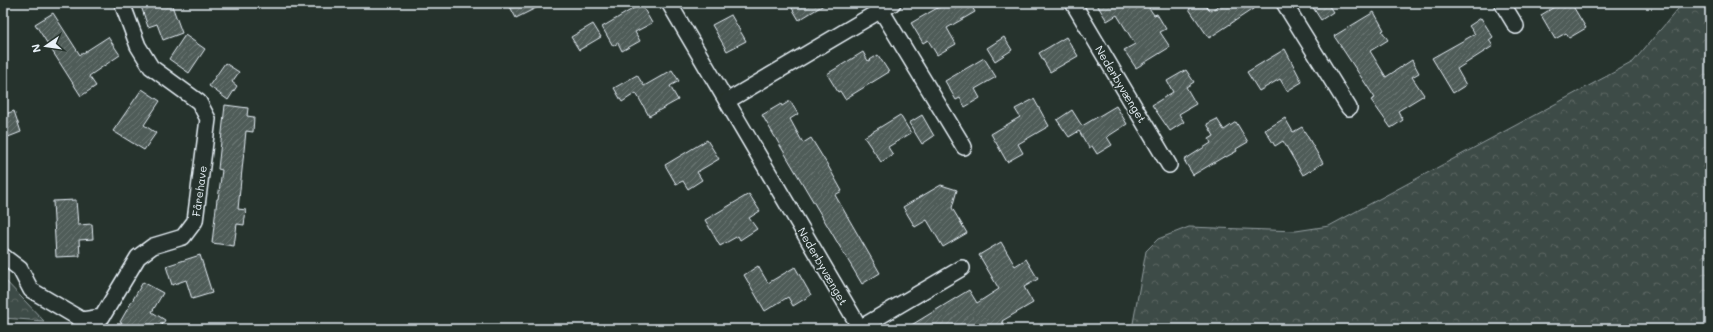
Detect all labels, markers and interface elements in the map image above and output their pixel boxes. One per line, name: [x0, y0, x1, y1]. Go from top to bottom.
north arrow: [26, 26, 66, 66]
text: N: [28, 43, 44, 54]
street label: Nederbyvænget: [1092, 43, 1150, 125]
street label: Fårehave: [188, 165, 210, 217]
street label: Nederbyvænget: [795, 224, 851, 308]

